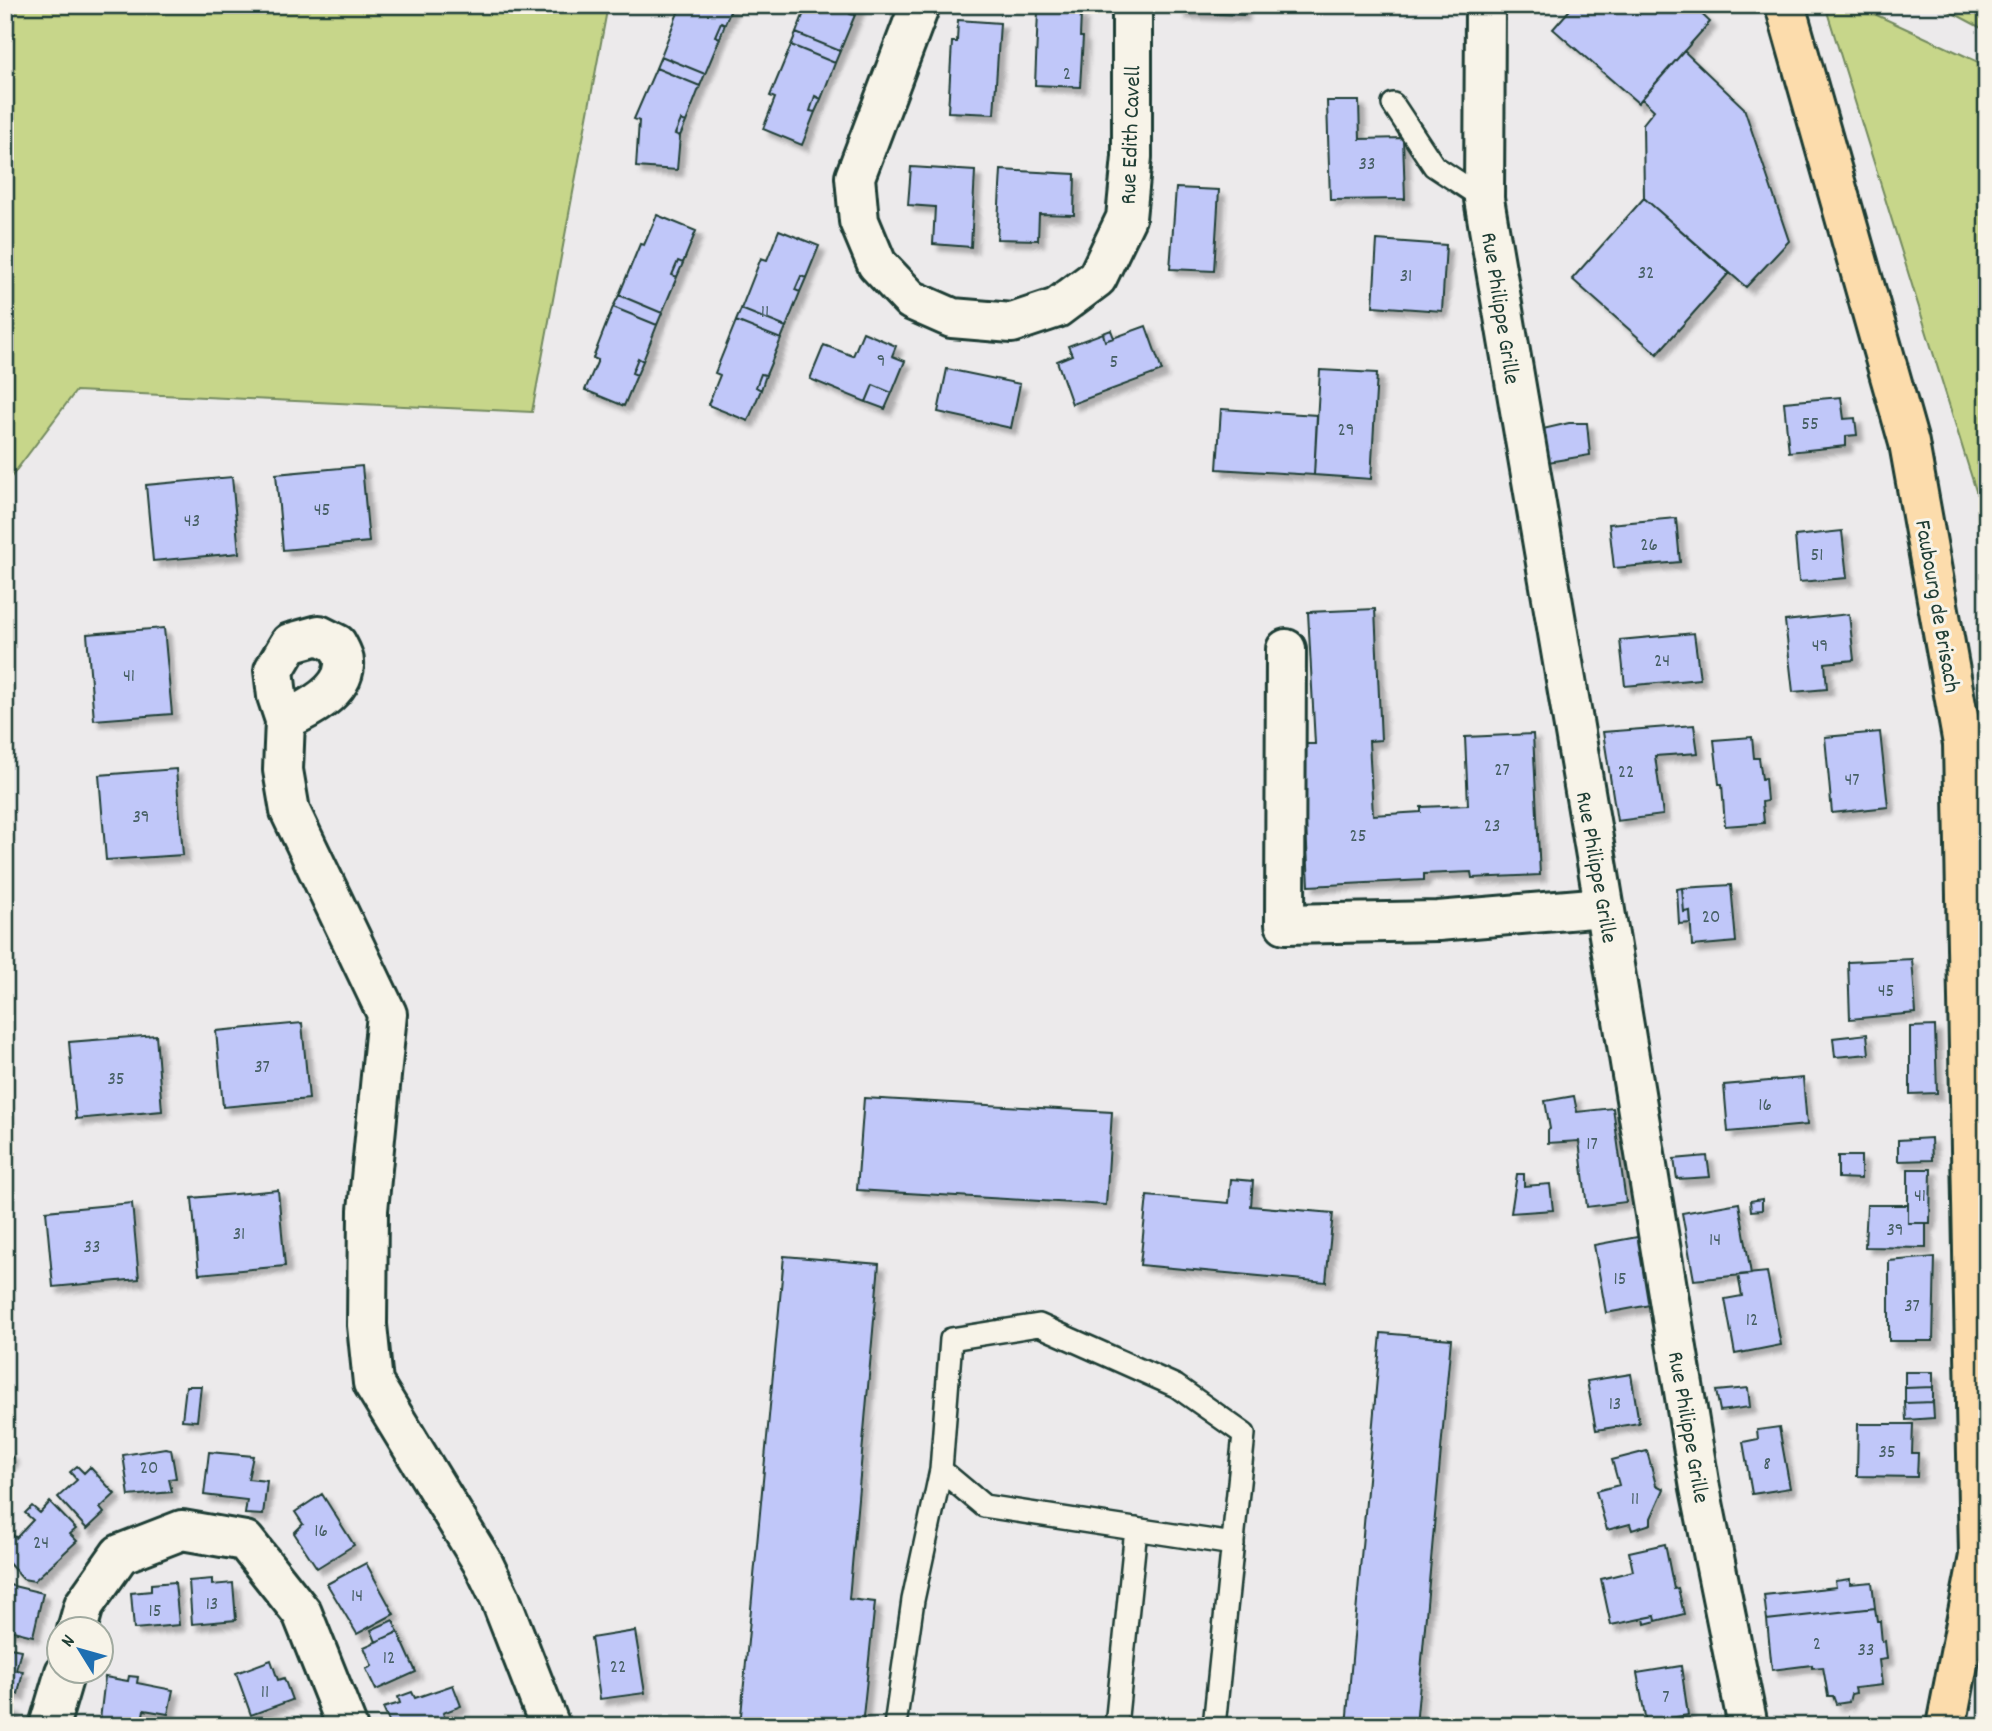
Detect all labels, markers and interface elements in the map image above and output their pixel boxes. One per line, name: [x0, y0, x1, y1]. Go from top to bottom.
house number: 2: [1063, 62, 1071, 89]
street label: Rue Edith Cavell: [1114, 65, 1151, 205]
house number: 33: [1359, 152, 1375, 179]
street label: Rue Philippe Grille: [1470, 230, 1527, 387]
house number: 32: [1638, 261, 1654, 288]
house number: 31: [1400, 264, 1412, 291]
house number: 11: [761, 300, 769, 327]
house number: 9: [877, 349, 885, 376]
house number: 5: [1110, 350, 1118, 377]
house number: 55: [1801, 412, 1819, 439]
house number: 29: [1337, 418, 1355, 445]
house number: 45: [314, 498, 330, 525]
house number: 43: [184, 509, 200, 536]
street label: Faubourg de Brisach: [1904, 518, 1967, 696]
house number: 26: [1640, 533, 1658, 560]
house number: 51: [1811, 543, 1823, 570]
house number: 49: [1812, 634, 1828, 661]
house number: 24: [1654, 649, 1670, 676]
house number: 41: [123, 664, 135, 691]
house number: 27: [1494, 758, 1510, 785]
house number: 22: [1618, 760, 1634, 787]
house number: 47: [1844, 768, 1860, 795]
street label: Rue Philippe Grille: [1565, 789, 1624, 946]
house number: 39: [132, 805, 150, 832]
house number: 23: [1484, 814, 1500, 841]
house number: 25: [1349, 824, 1367, 851]
house number: 20: [1702, 905, 1720, 932]
house number: 45: [1878, 979, 1894, 1006]
house number: 37: [254, 1055, 270, 1082]
house number: 35: [107, 1067, 125, 1094]
house number: 16: [1758, 1093, 1772, 1120]
house number: 17: [1586, 1132, 1598, 1159]
house number: 41: [1914, 1184, 1926, 1211]
house number: 39: [1886, 1218, 1904, 1245]
house number: 31: [233, 1222, 245, 1249]
house number: 14: [1709, 1228, 1721, 1255]
house number: 33: [84, 1235, 100, 1262]
house number: 15: [1614, 1267, 1626, 1294]
house number: 37: [1904, 1294, 1920, 1321]
house number: 12: [1746, 1308, 1758, 1335]
street label: Rue Philippe Grille: [1657, 1349, 1716, 1506]
house number: 13: [1609, 1392, 1621, 1419]
house number: 35: [1878, 1440, 1896, 1467]
house number: 8: [1763, 1452, 1771, 1479]
house number: 20: [140, 1456, 158, 1483]
house number: 11: [1631, 1487, 1639, 1514]
house number: 16: [314, 1519, 328, 1546]
house number: 24: [33, 1531, 49, 1558]
house number: 14: [351, 1584, 363, 1611]
house number: 13: [206, 1592, 218, 1619]
house number: 15: [149, 1599, 161, 1626]
north arrow: [46, 1616, 116, 1686]
text: N: [56, 1630, 83, 1654]
house number: 2: [1813, 1632, 1821, 1659]
house number: 33: [1858, 1638, 1874, 1665]
house number: 12: [383, 1646, 395, 1673]
house number: 22: [610, 1655, 626, 1682]
house number: 11: [261, 1680, 269, 1707]
house number: 7: [1662, 1685, 1670, 1712]

